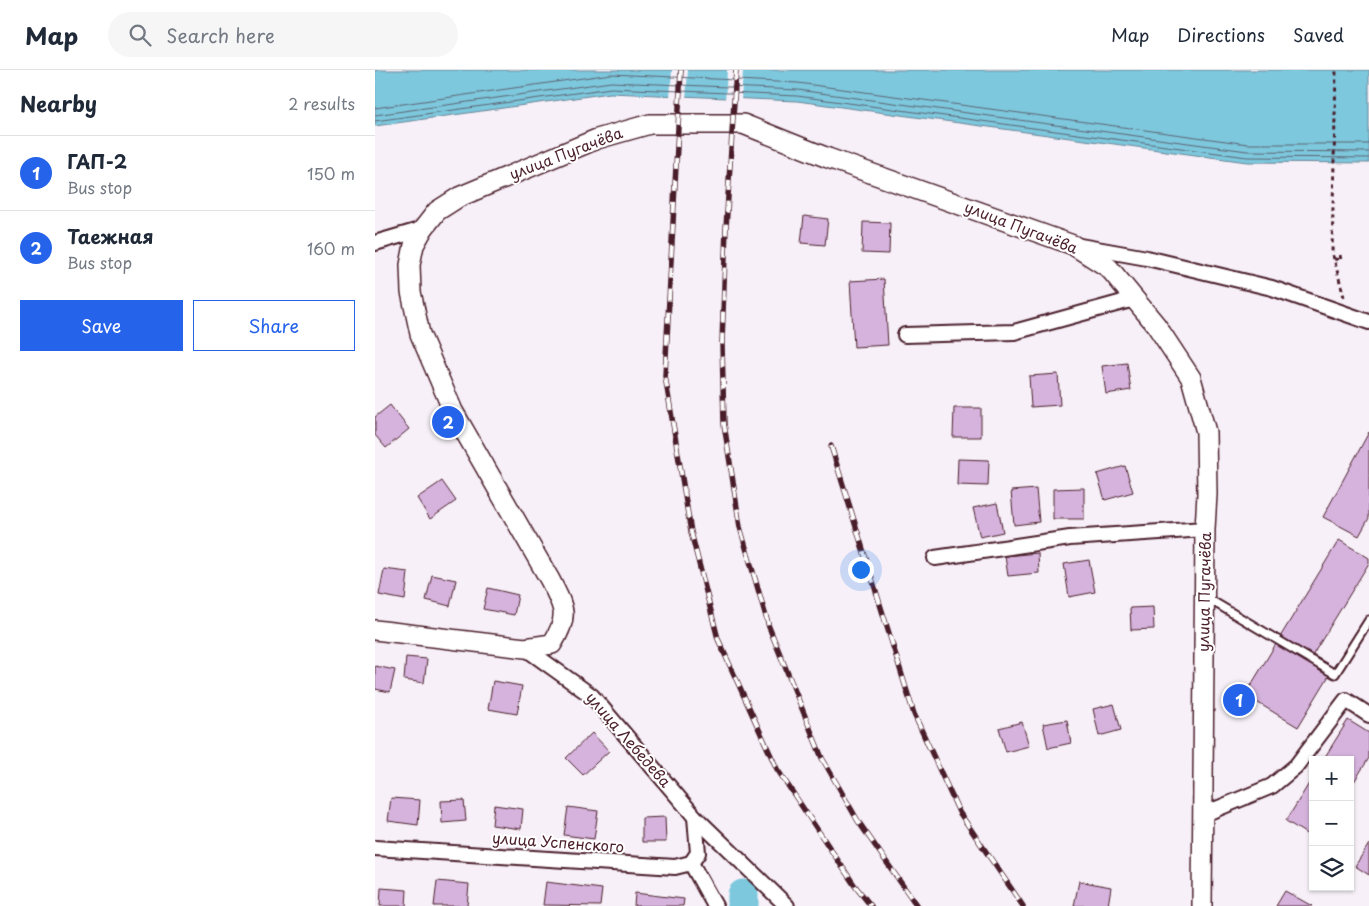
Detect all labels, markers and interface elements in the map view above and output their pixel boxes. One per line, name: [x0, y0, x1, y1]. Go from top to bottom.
search box: [108, 12, 458, 57]
text: Map: [25, 17, 78, 53]
icon: search: [126, 21, 154, 49]
text: Search here: [166, 21, 275, 49]
text: Map: [1111, 21, 1149, 48]
text: Directions: [1177, 21, 1265, 48]
text: Saved: [1293, 21, 1344, 48]
text: Nearby: [20, 87, 97, 119]
text: 2 results: [288, 91, 355, 115]
street label: улица Пугачёва: [505, 120, 626, 185]
text: ГАП-2: [67, 147, 127, 175]
text: 1: [32, 161, 40, 185]
text: 150 m: [307, 161, 355, 185]
text: Bus stop: [67, 175, 132, 199]
street label: улица Пугачёва: [962, 194, 1082, 259]
text: Таежная: [67, 222, 153, 250]
text: 2: [30, 236, 42, 260]
text: 160 m: [307, 236, 355, 260]
text: Bus stop: [67, 250, 132, 274]
button: Save: [20, 300, 183, 351]
button: Share: [193, 300, 355, 351]
pin: 2: [432, 403, 464, 441]
street label: улица Пугачёва: [1191, 531, 1216, 652]
your location: [848, 557, 874, 583]
pin: 1: [1223, 681, 1255, 719]
street label: улица Лебедева: [581, 686, 678, 792]
map controls: [1309, 756, 1354, 891]
button: +: [1309, 756, 1354, 801]
button: −: [1309, 801, 1354, 846]
street label: улица Успенского: [491, 825, 625, 858]
button: layers: [1309, 846, 1354, 891]

